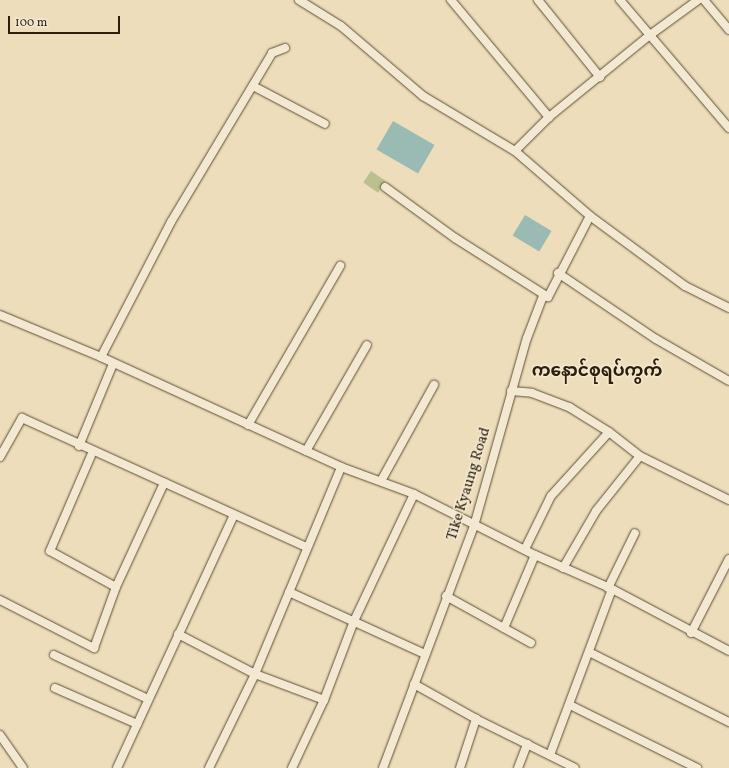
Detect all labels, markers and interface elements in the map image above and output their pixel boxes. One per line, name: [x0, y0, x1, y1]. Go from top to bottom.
scale bar: [10, 8, 122, 34]
text: 100 m: [15, 15, 47, 31]
district label: ကနောင်စုရပ်ကွက်: [532, 362, 662, 382]
street label: Tike Kyaung Road: [443, 425, 495, 543]

